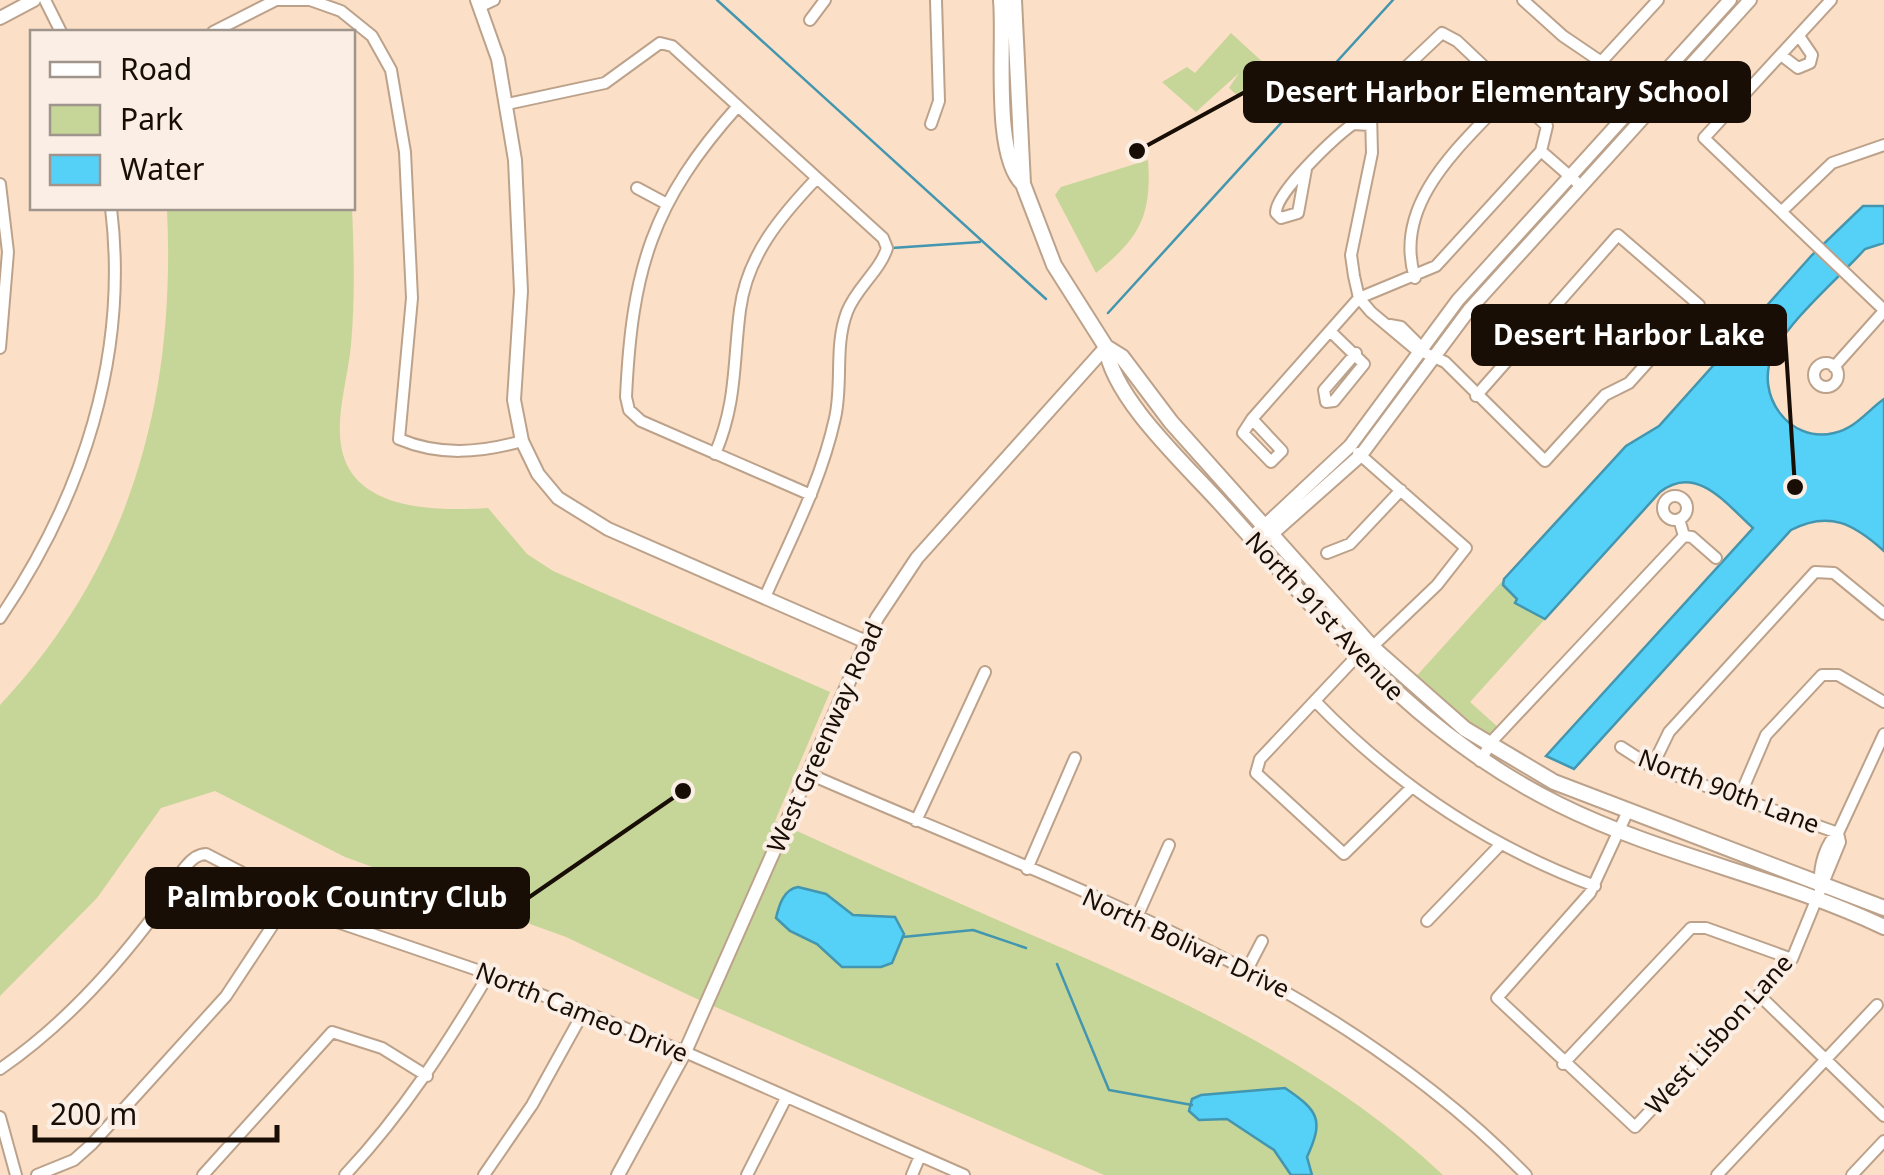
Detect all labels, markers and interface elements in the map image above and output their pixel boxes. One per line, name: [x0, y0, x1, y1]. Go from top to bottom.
legend: [30, 30, 355, 210]
text: Road: [120, 48, 192, 89]
callout: Desert Harbor Elementary School: [1245, 63, 1749, 121]
text: Desert Harbor Elementary School: [1265, 72, 1729, 110]
text: Park: [120, 98, 183, 139]
text: Water: [120, 148, 204, 189]
callout: Desert Harbor Lake: [1473, 306, 1785, 364]
text: Desert Harbor Lake: [1493, 315, 1765, 353]
street label: North 91st Avenue: [1239, 524, 1413, 707]
street label: West Greenway Road: [758, 616, 890, 857]
street label: North 90th Lane: [1634, 740, 1825, 840]
callout: Palmbrook Country Club: [147, 869, 528, 927]
text: Palmbrook Country Club: [166, 877, 508, 915]
street label: North Bolivar Drive: [1077, 879, 1296, 1005]
street label: West Lisbon Lane: [1637, 946, 1799, 1121]
street label: North Cameo Drive: [471, 953, 694, 1069]
scale bar: [35, 1080, 278, 1142]
text: 200 m: [50, 1093, 137, 1134]

